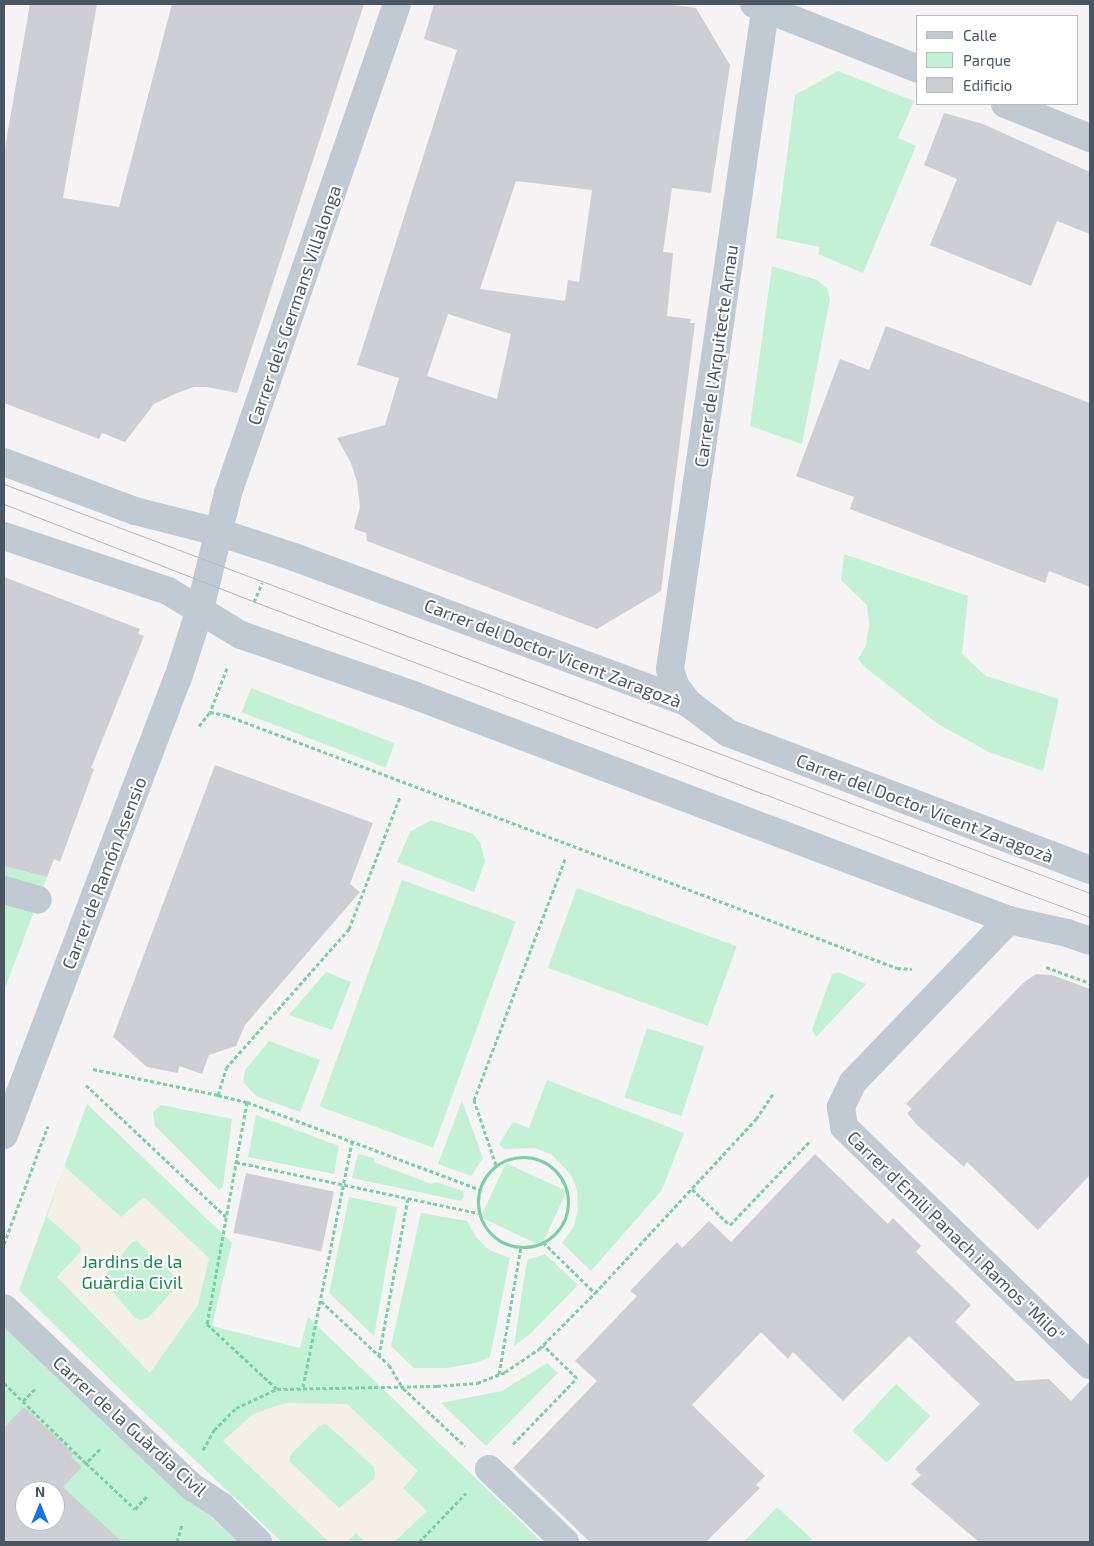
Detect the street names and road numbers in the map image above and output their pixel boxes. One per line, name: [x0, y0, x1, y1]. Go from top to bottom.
street label: Carrer dels Germans Villalonga: [243, 182, 345, 428]
street label: Carrer de l'Arquitecte Arnau: [690, 243, 742, 469]
street label: Carrer del Doctor Vicent Zaragozà: [421, 594, 685, 712]
street label: Carrer del Doctor Vicent Zaragozà: [793, 749, 1057, 867]
street label: Carrer de Ramón Asensio: [57, 773, 151, 973]
street label: Carrer d'Emili Panach i Ramos "Milo": [843, 1126, 1069, 1346]
street label: Carrer de la Guàrdia Civil: [49, 1351, 211, 1501]

